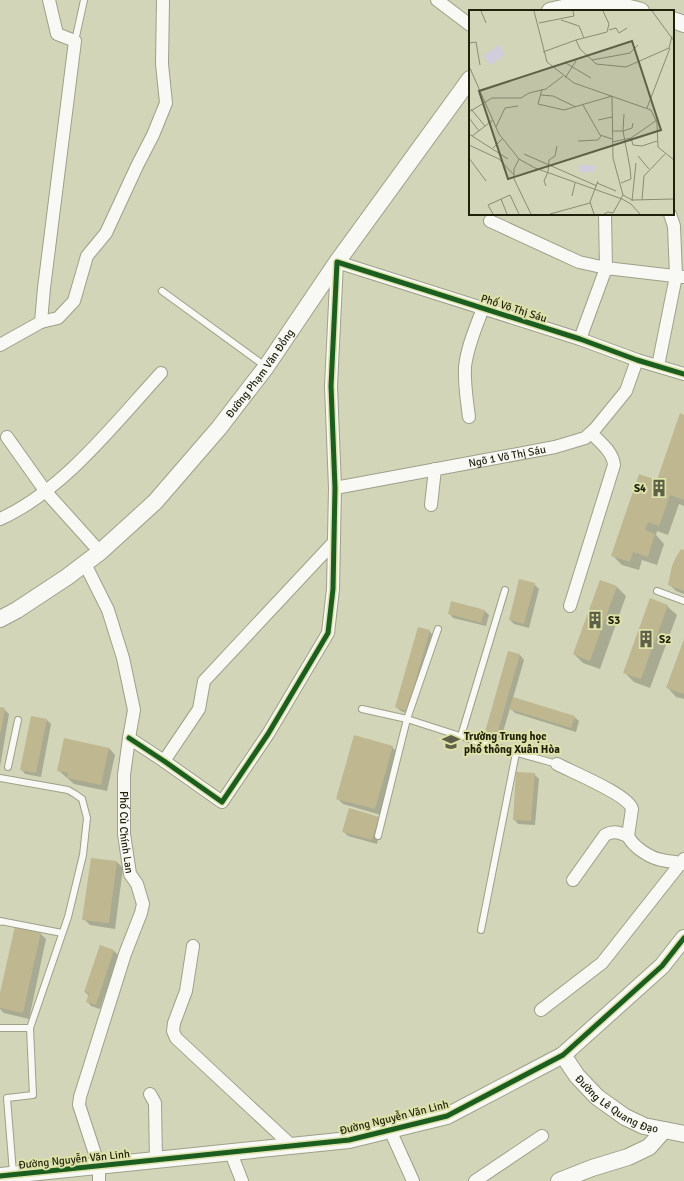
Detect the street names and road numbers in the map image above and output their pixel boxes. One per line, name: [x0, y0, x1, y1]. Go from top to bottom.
street label: Phố Võ Thị Sáu: [479, 291, 549, 325]
street label: Đường Phạm Văn Đồng: [223, 326, 297, 421]
street label: Ngõ 1 Võ Thị Sáu: [467, 443, 547, 470]
street label: Phố Cù Chính Lan: [117, 791, 136, 874]
street label: Đường Lê Quang Đạo: [572, 1072, 660, 1136]
street label: Đường Nguyễn Văn Linh: [338, 1097, 450, 1137]
street label: Đường Nguyễn Văn Linh: [18, 1146, 130, 1172]

